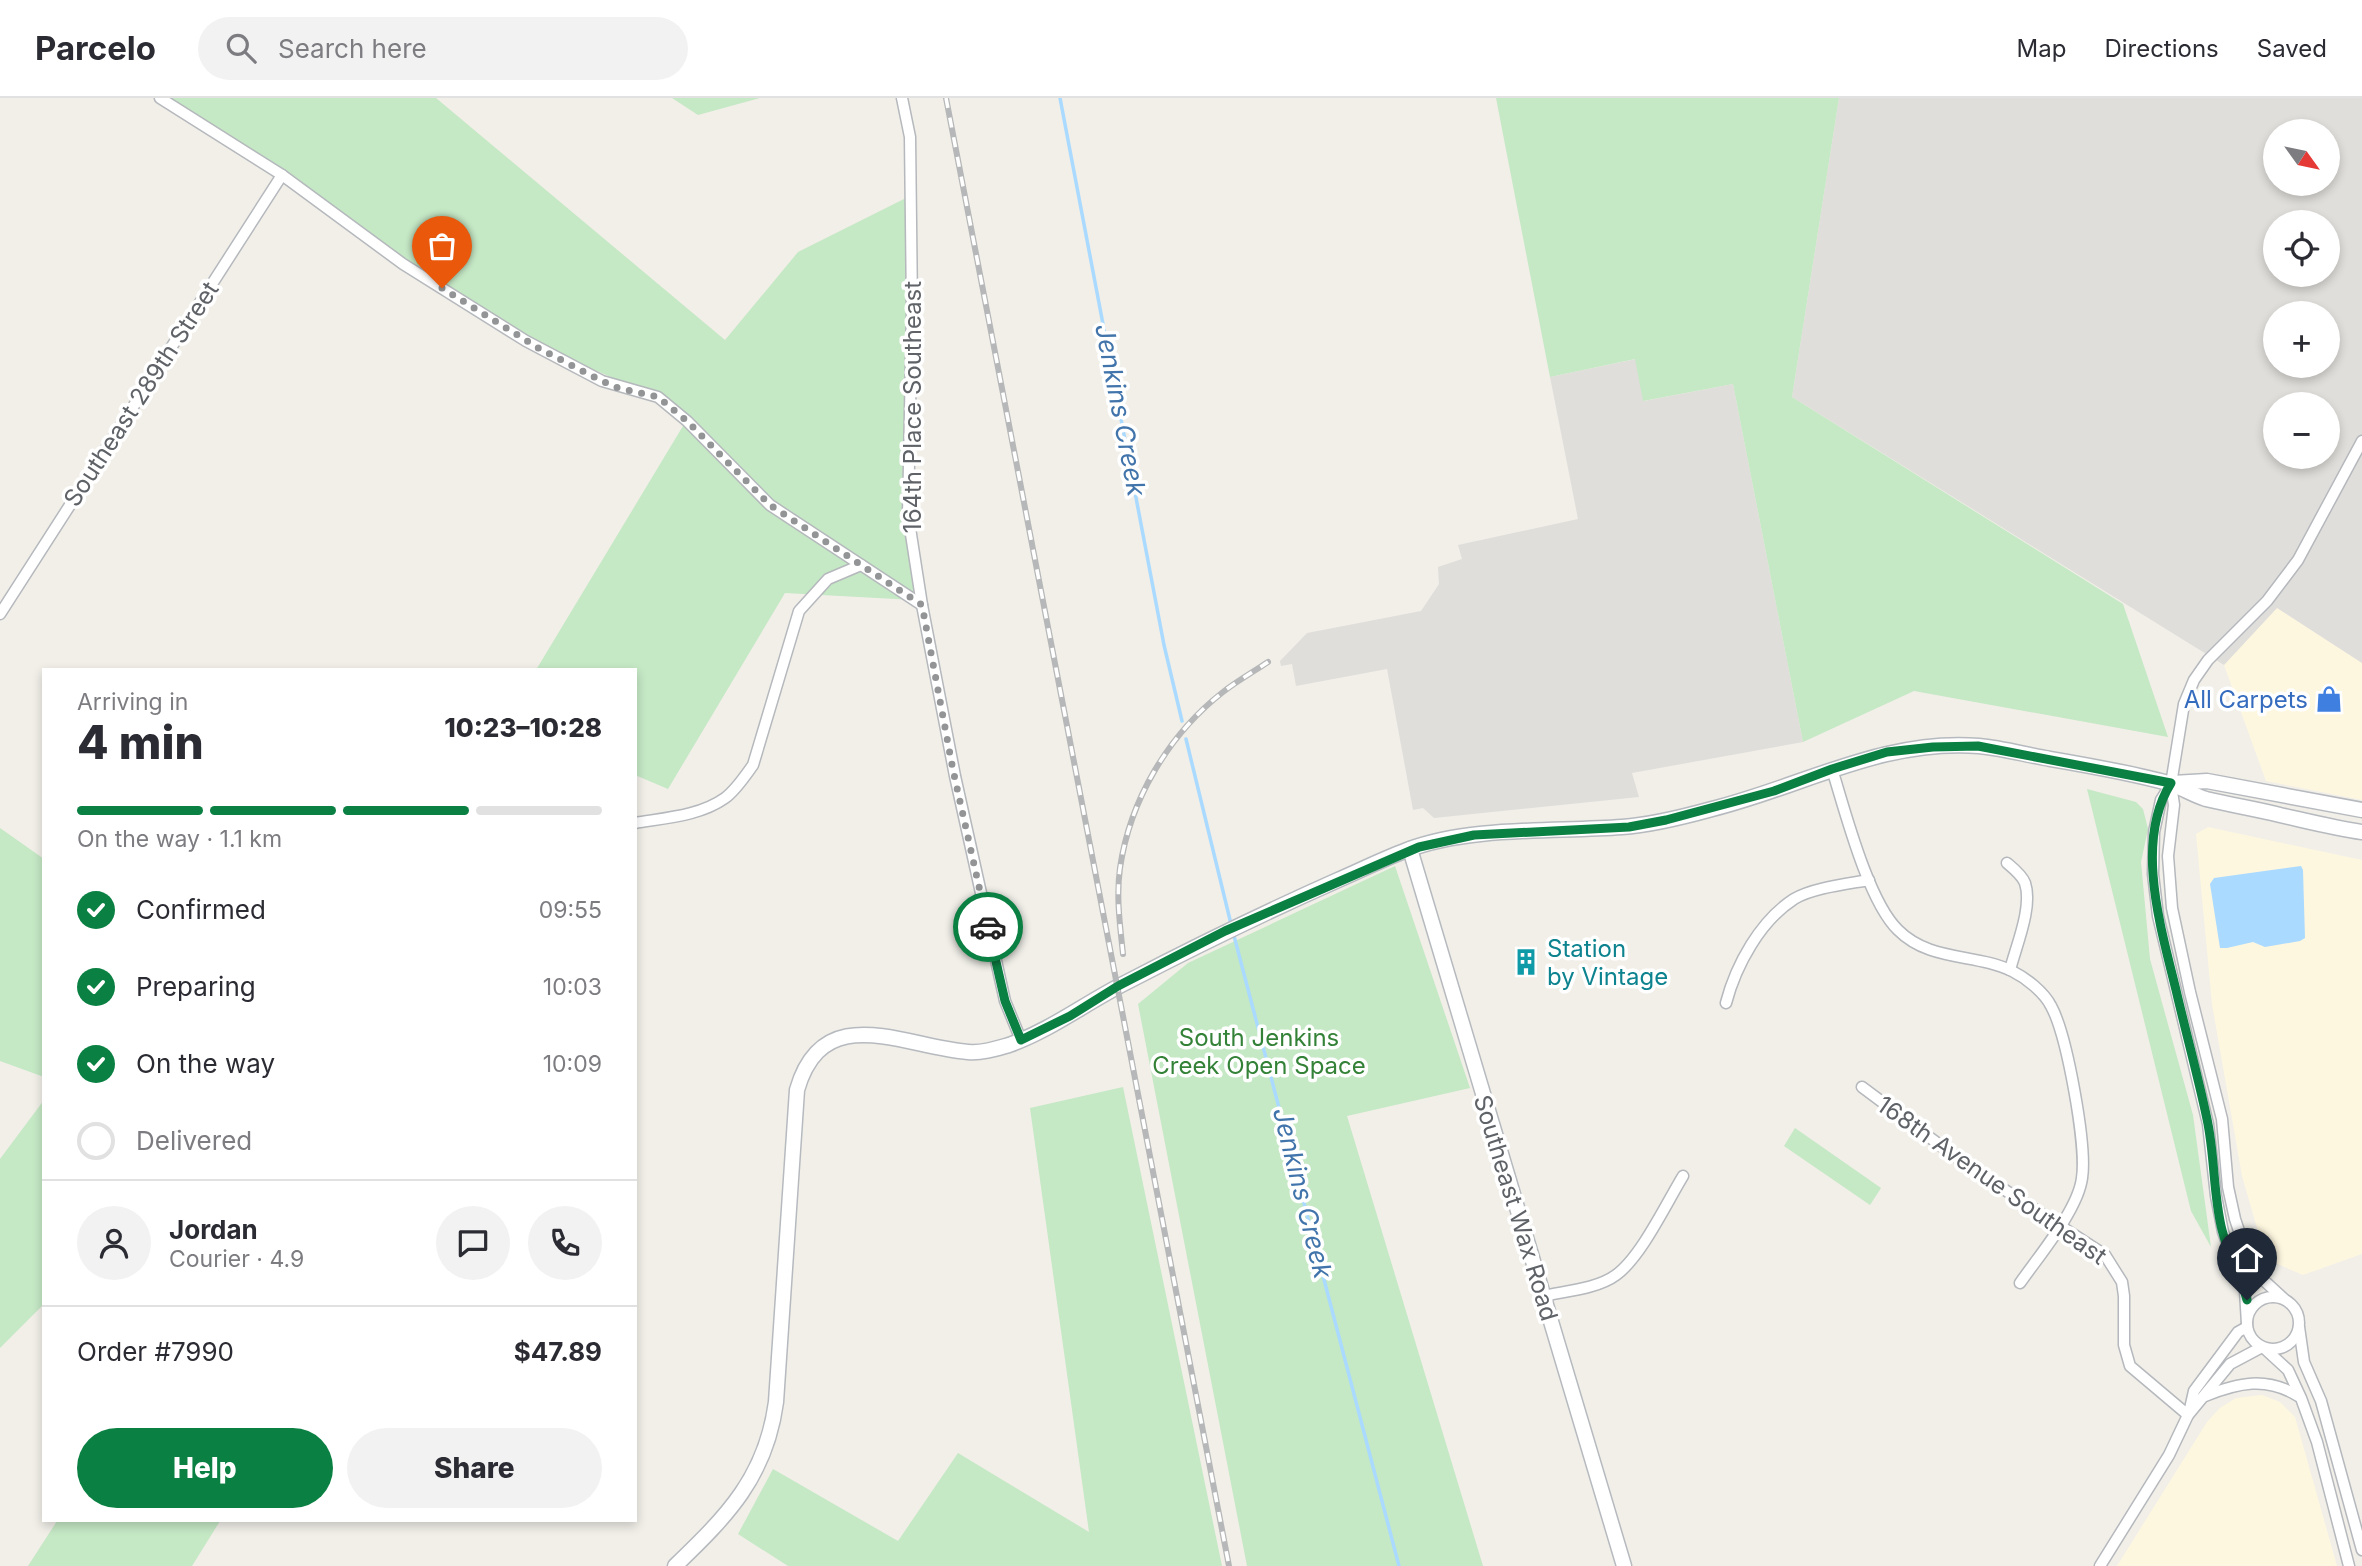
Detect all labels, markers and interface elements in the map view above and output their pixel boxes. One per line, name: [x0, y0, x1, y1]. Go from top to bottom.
search box: [198, 17, 688, 80]
text: Parcelo: [35, 28, 156, 68]
icon: search: [222, 29, 260, 67]
text: Search here: [278, 33, 427, 64]
text: Map: [2017, 34, 2066, 63]
text: Directions: [2104, 34, 2219, 63]
text: Saved: [2257, 34, 2327, 63]
north arrow: [2263, 119, 2340, 196]
map controls: [2263, 119, 2340, 469]
button: locate: [2263, 210, 2340, 287]
pin: [412, 216, 472, 288]
icon: bag: [423, 227, 461, 265]
street label: Southeast 289th Street: [57, 276, 225, 512]
street label: 164th Place Southeast: [898, 281, 927, 533]
button: +: [2263, 301, 2340, 378]
water label: Jenkins Creek: [1089, 321, 1153, 499]
button: −: [2263, 392, 2340, 469]
shop icon: All Carpets: [2314, 684, 2344, 714]
place label: All Carpets: [2184, 685, 2308, 714]
text: Arriving in: [77, 688, 188, 716]
text: 10:23–10:28: [444, 712, 602, 743]
text: 4 min: [77, 714, 204, 770]
text: On the way · 1.1 km: [77, 825, 282, 853]
icon: check: [77, 891, 115, 929]
courier: [953, 892, 1023, 962]
text: Confirmed: [136, 894, 266, 925]
text: 09:55: [539, 896, 602, 924]
icon: car: [969, 908, 1007, 946]
place label: Station by Vintage: [1547, 934, 1668, 991]
building icon: Station by Vintage: [1511, 947, 1541, 977]
icon: check: [77, 968, 115, 1006]
text: Preparing: [136, 971, 256, 1002]
text: 10:03: [543, 973, 602, 1001]
park label: South Jenkins Creek Open Space: [1152, 1023, 1366, 1080]
icon: check: [77, 1045, 115, 1083]
text: On the way: [136, 1048, 275, 1079]
text: 10:09: [543, 1050, 602, 1078]
street label: 168th Avenue Southeast: [1872, 1090, 2112, 1270]
street label: Southeast Wax Road: [1468, 1092, 1564, 1324]
water label: Jenkins Creek: [1267, 1104, 1339, 1282]
text: Delivered: [136, 1125, 252, 1156]
button: person: [77, 1206, 151, 1280]
button: chat: [436, 1206, 510, 1280]
button: phone: [528, 1206, 602, 1280]
text: Jordan: [169, 1214, 258, 1245]
pin: [2217, 1228, 2277, 1300]
icon: home: [2228, 1239, 2266, 1277]
text: Courier · 4.9: [169, 1245, 304, 1273]
text: Order #7990: [77, 1336, 234, 1367]
text: $47.89: [514, 1336, 602, 1367]
button: Help: [77, 1428, 333, 1508]
button: Share: [347, 1428, 602, 1508]

